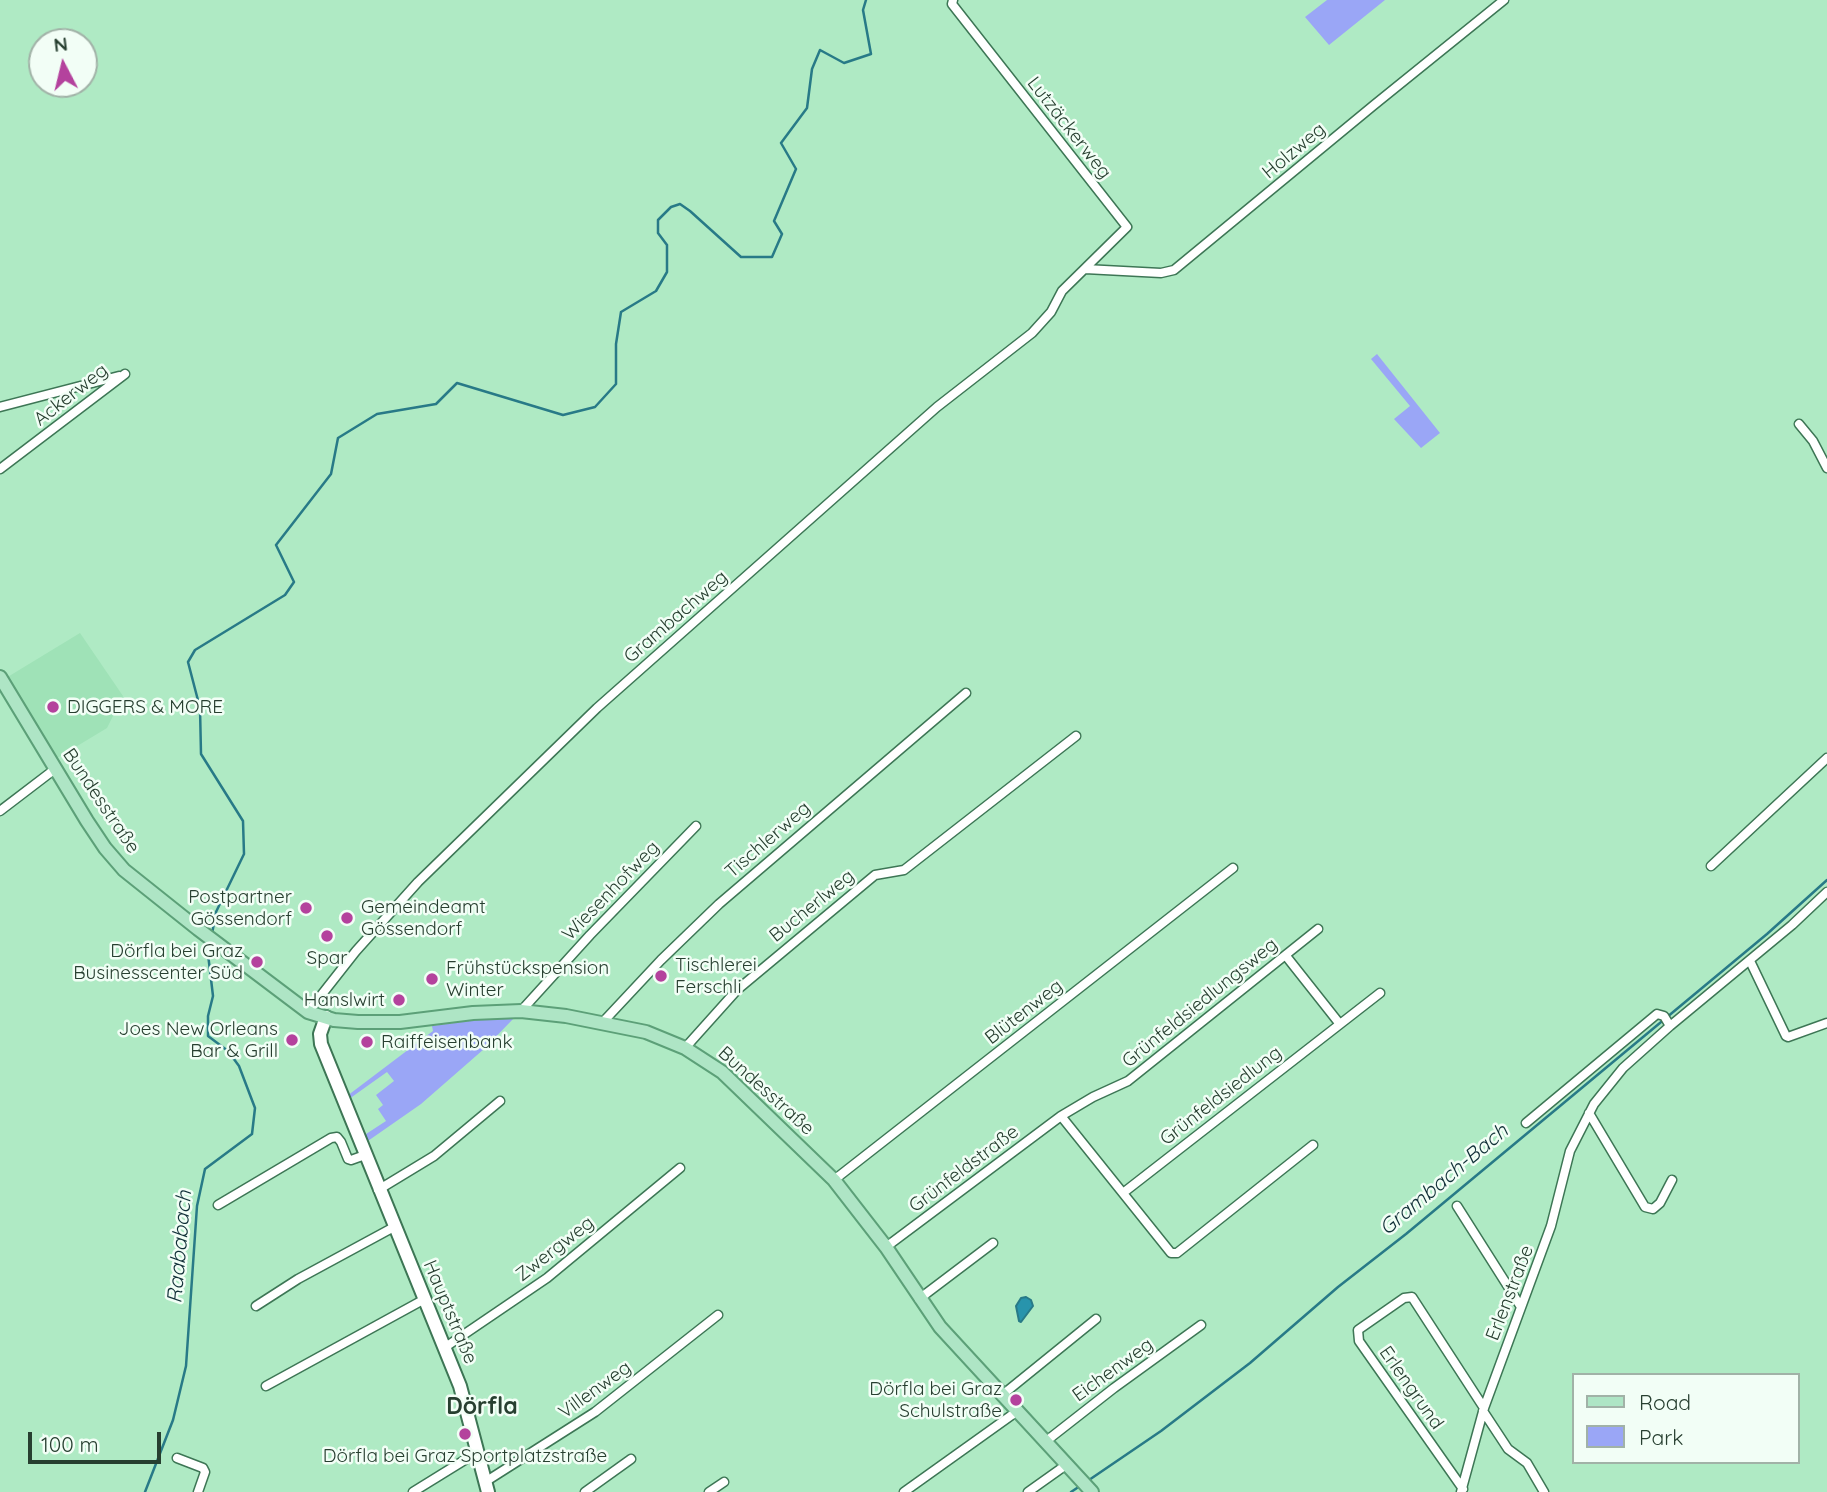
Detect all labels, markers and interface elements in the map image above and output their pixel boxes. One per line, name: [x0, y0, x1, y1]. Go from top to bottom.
north arrow: [28, 28, 98, 98]
text: N: [52, 31, 69, 57]
street label: Lutzäckerweg: [1022, 72, 1116, 184]
street label: Holzweg: [1258, 118, 1330, 184]
street label: Ackerweg: [29, 359, 113, 431]
street label: Grambachweg: [620, 566, 732, 668]
place label: DIGGERS & MORE: [67, 696, 223, 718]
marker: DIGGERS & MORE: [45, 699, 61, 715]
street label: Bundesstraße: [58, 744, 144, 858]
street label: Tischlerweg: [721, 797, 815, 883]
street label: Wiesenhofweg: [558, 836, 664, 946]
street label: Bucherlweg: [765, 865, 859, 947]
place label: Postpartner Gössendorf: [188, 886, 292, 930]
place label: Gemeindeamt Gössendorf: [361, 896, 486, 940]
marker: Postpartner Gössendorf: [298, 900, 314, 916]
marker: Gemeindeamt Gössendorf: [339, 910, 355, 926]
marker: Spar: [319, 928, 335, 944]
street label: Grünfeldsiedlungsweg: [1118, 933, 1282, 1073]
place label: Dörfla bei Graz Businesscenter Süd: [73, 940, 243, 984]
place label: Spar: [306, 947, 348, 969]
marker: Dörfla bei Graz Businesscenter Süd: [249, 954, 265, 970]
place label: Tischlerei Ferschli: [675, 954, 757, 998]
place label: Frühstückspension Winter: [446, 957, 609, 1001]
marker: Tischlerei Ferschli: [653, 968, 669, 984]
marker: Frühstückspension Winter: [424, 971, 440, 987]
street label: Blütenweg: [981, 975, 1067, 1049]
place label: Hanslwirt: [304, 989, 385, 1011]
marker: Hanslwirt: [391, 992, 407, 1008]
place label: Joes New Orleans Bar & Grill: [119, 1018, 278, 1062]
place label: Raiffeisenbank: [381, 1031, 513, 1053]
marker: Joes New Orleans Bar & Grill: [284, 1032, 300, 1048]
marker: Raiffeisenbank: [359, 1034, 375, 1050]
street label: Grünfeldsiedlung: [1156, 1041, 1286, 1151]
street label: Bundesstraße: [713, 1042, 819, 1140]
water label: Grambach-Bach: [1375, 1119, 1513, 1241]
street label: Grünfeldstraße: [905, 1120, 1023, 1218]
water label: Raababach: [163, 1189, 197, 1305]
street label: Zwergweg: [511, 1211, 599, 1287]
street label: Erlenstraße: [1481, 1242, 1539, 1344]
street label: Hauptstraße: [418, 1257, 482, 1367]
street label: Eichenweg: [1068, 1333, 1158, 1407]
street label: Erlengrund: [1374, 1342, 1448, 1434]
street label: Villenweg: [554, 1356, 636, 1424]
legend: [1572, 1373, 1799, 1464]
place label: Dörfla bei Graz Schulstraße: [869, 1378, 1002, 1422]
text: Road: [1639, 1389, 1691, 1415]
marker: Dörfla bei Graz Schulstraße: [1008, 1392, 1024, 1408]
district label: Dörfla: [446, 1393, 518, 1421]
scale bar: [32, 1418, 164, 1462]
text: Park: [1639, 1424, 1683, 1450]
marker: Dörfla bei Graz Sportplatzstraße: [457, 1426, 473, 1442]
text: 100 m: [41, 1431, 99, 1457]
place label: Dörfla bei Graz Sportplatzstraße: [323, 1445, 607, 1467]

